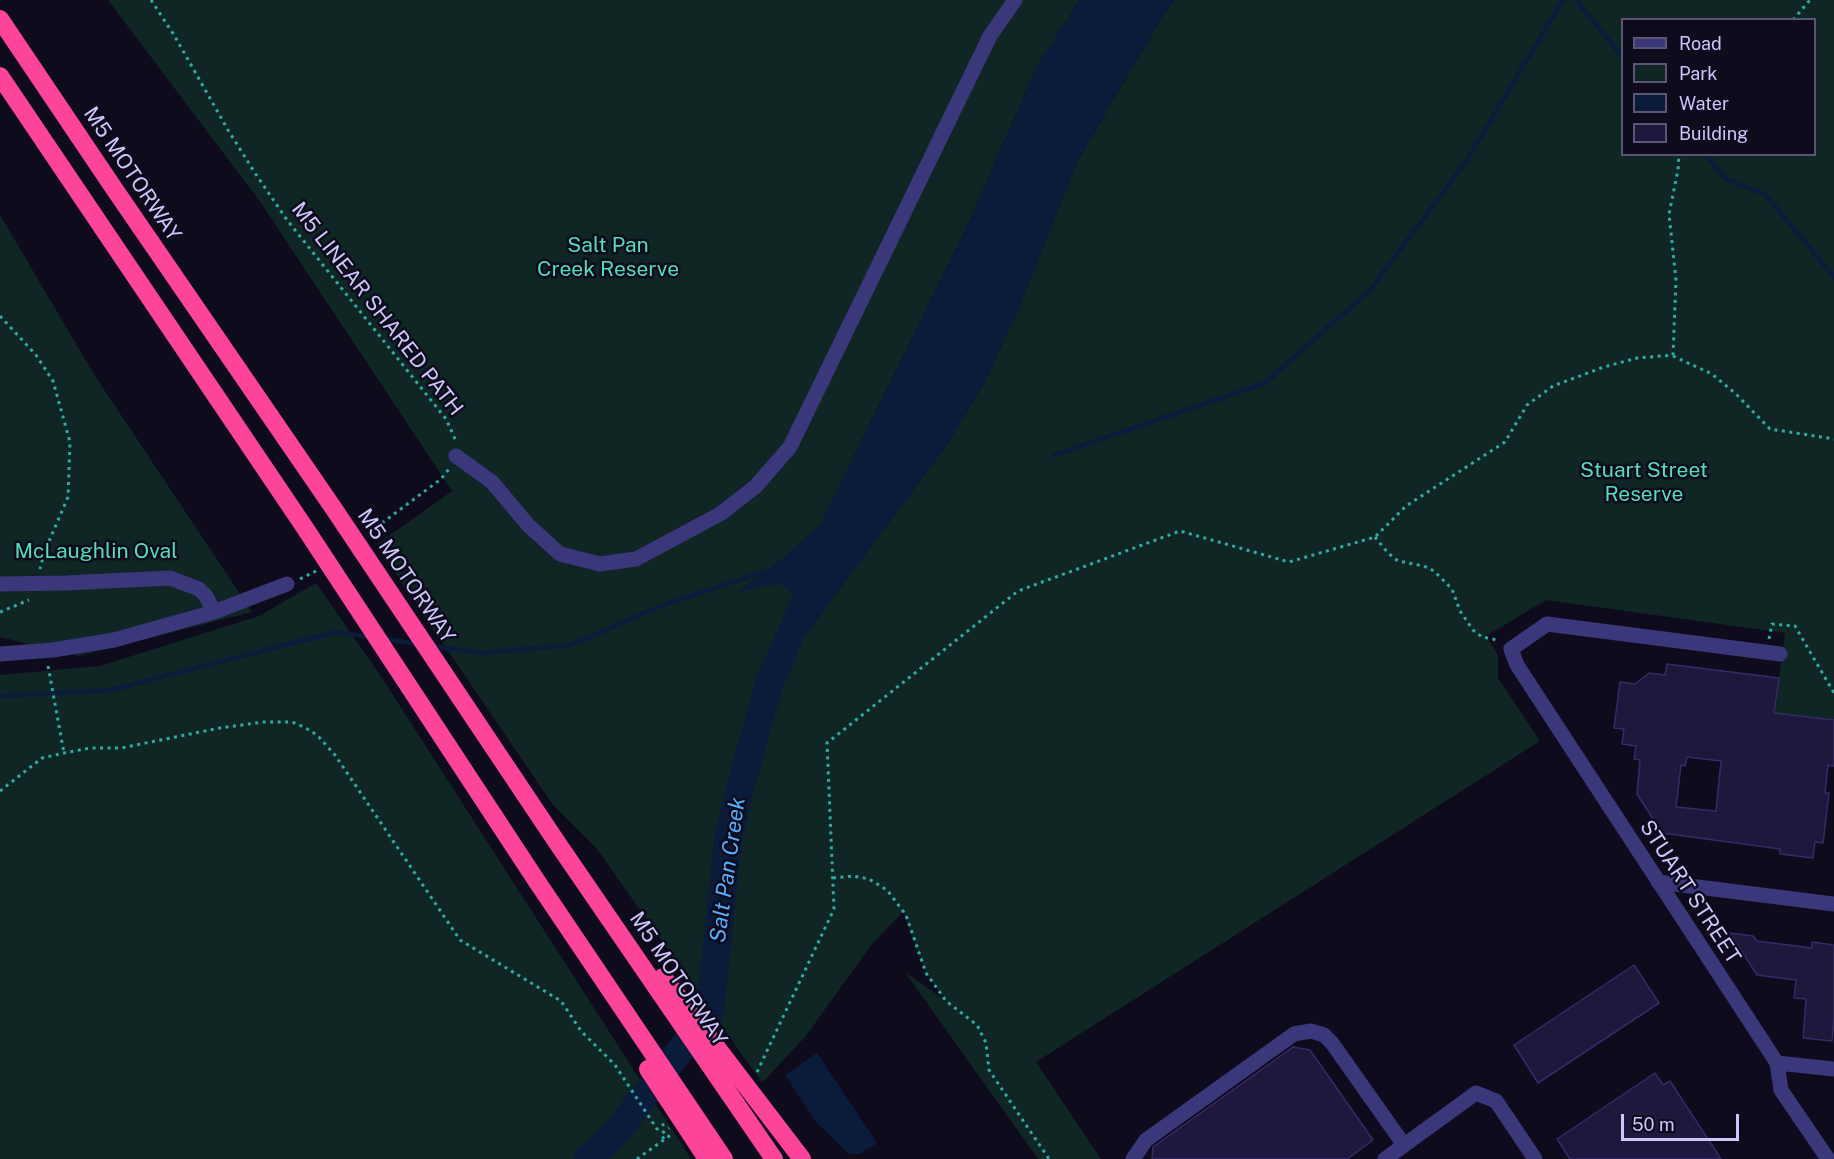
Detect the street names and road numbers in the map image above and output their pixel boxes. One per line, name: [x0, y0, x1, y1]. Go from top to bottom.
street label: M5 MOTORWAY: [78, 102, 186, 246]
street label: M5 LINEAR SHARED PATH: [286, 197, 468, 421]
street label: M5 MOTORWAY: [352, 504, 460, 648]
street label: STUART STREET: [1634, 816, 1746, 968]
street label: M5 MOTORWAY: [624, 907, 732, 1051]

